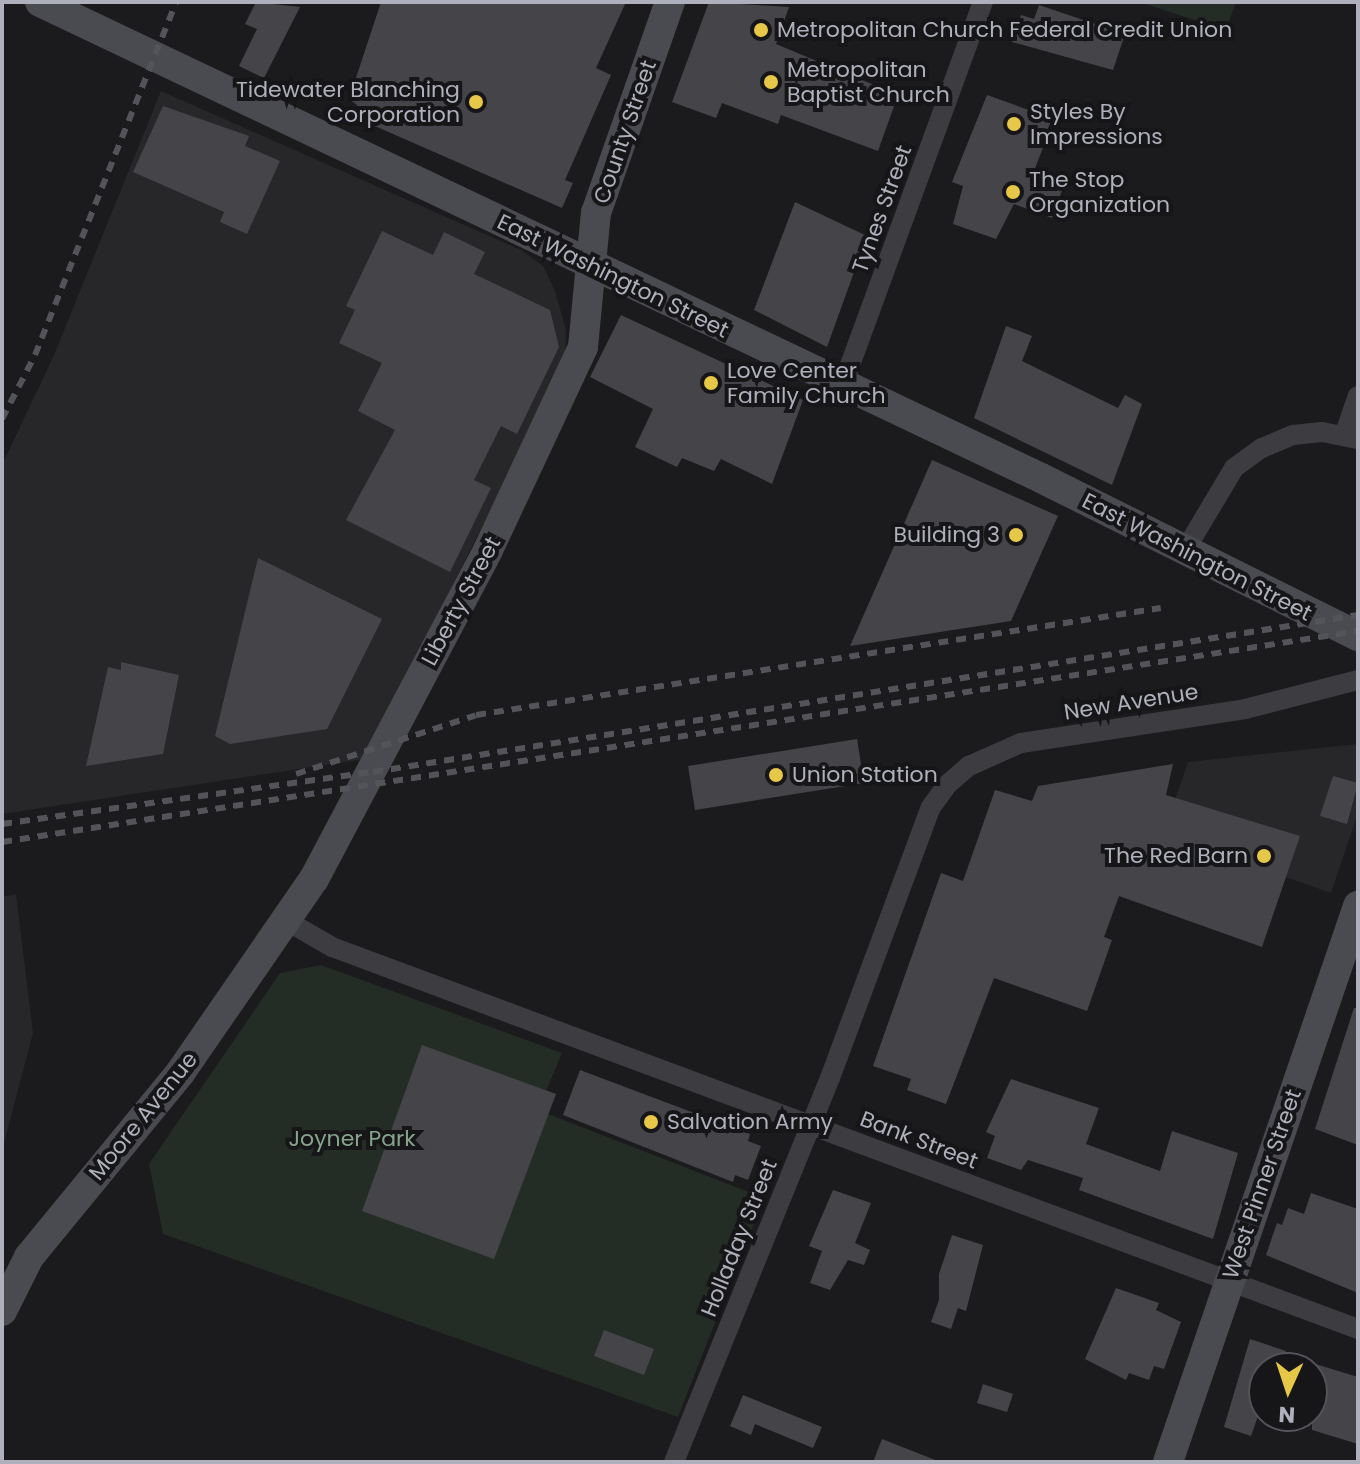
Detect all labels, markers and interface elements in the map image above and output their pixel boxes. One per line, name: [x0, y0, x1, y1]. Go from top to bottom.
place label: Metropolitan Church Federal Credit Union: [777, 17, 1232, 43]
marker: Metropolitan Church Federal Credit Union: [752, 21, 770, 39]
place label: Metropolitan Baptist Church: [787, 56, 950, 108]
street label: County Street: [588, 57, 662, 207]
marker: Metropolitan Baptist Church: [762, 73, 780, 91]
place label: Tidewater Blanching Corporation: [236, 76, 460, 128]
marker: Tidewater Blanching Corporation: [467, 93, 485, 111]
place label: Styles By Impressions: [1030, 98, 1163, 150]
marker: Styles By Impressions: [1005, 115, 1023, 133]
street label: Tynes Street: [847, 142, 917, 276]
place label: The Stop Organization: [1029, 166, 1170, 218]
marker: The Stop Organization: [1004, 183, 1022, 201]
street label: East Washington Street: [493, 208, 733, 344]
place label: Love Center Family Church: [727, 357, 885, 408]
marker: Love Center Family Church: [702, 374, 720, 392]
street label: East Washington Street: [1078, 488, 1316, 626]
place label: Building 3: [894, 522, 1000, 548]
marker: Building 3: [1007, 526, 1025, 544]
street label: Liberty Street: [416, 532, 506, 670]
street label: New Avenue: [1062, 678, 1200, 726]
place label: Union Station: [792, 762, 938, 788]
marker: Union Station: [767, 766, 785, 784]
place label: The Red Barn: [1104, 843, 1248, 869]
marker: The Red Barn: [1255, 847, 1273, 865]
street label: Moore Avenue: [83, 1047, 203, 1185]
street label: West Pinner Street: [1217, 1086, 1307, 1282]
street label: Bank Street: [856, 1105, 982, 1175]
place label: Salvation Army: [667, 1109, 833, 1135]
marker: Salvation Army: [642, 1113, 660, 1131]
park label: Joyner Park: [288, 1126, 416, 1152]
street label: Holladay Street: [695, 1155, 783, 1321]
north arrow: [1248, 1352, 1328, 1432]
text: N: [1278, 1399, 1296, 1430]

